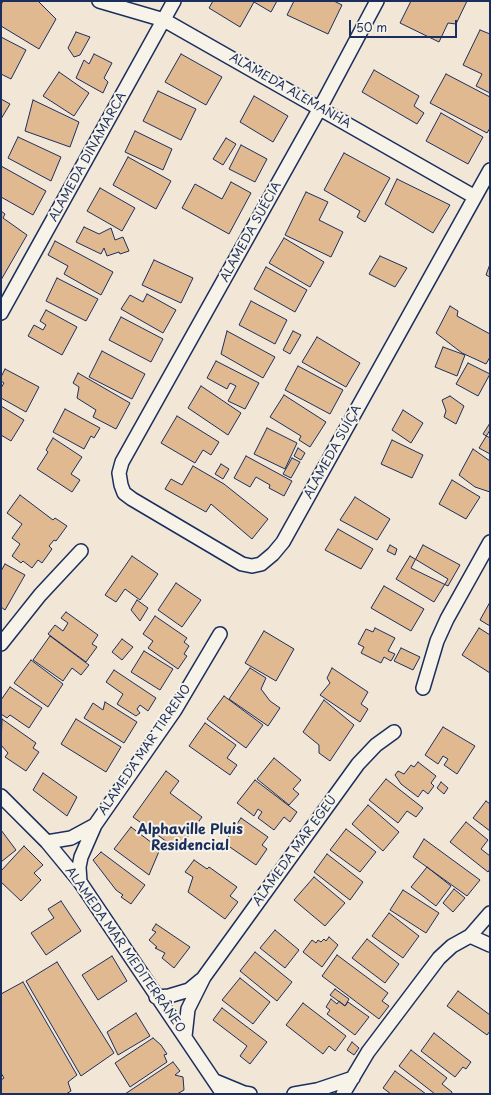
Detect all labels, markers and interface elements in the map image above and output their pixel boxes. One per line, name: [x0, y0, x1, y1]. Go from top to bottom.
scale bar: [351, 12, 459, 38]
text: 50 m: [356, 18, 387, 36]
street label: ALAMEDA ALEMANHA: [227, 50, 353, 132]
street label: ALAMEDA DINAMARCA: [46, 90, 130, 224]
street label: ALAMEDA SUÉCIA: [217, 179, 285, 285]
street label: ALAMEDA SUÍÇA: [301, 403, 365, 501]
street label: ALAMEDA MAR TIRRENO: [96, 682, 194, 818]
street label: ALAMEDA MAR EGEU: [250, 793, 340, 909]
district label: Alphaville Pluis Residencial: [137, 822, 243, 854]
street label: ALAMEDA MAR MEDITERRÂNEO: [62, 864, 188, 1036]

